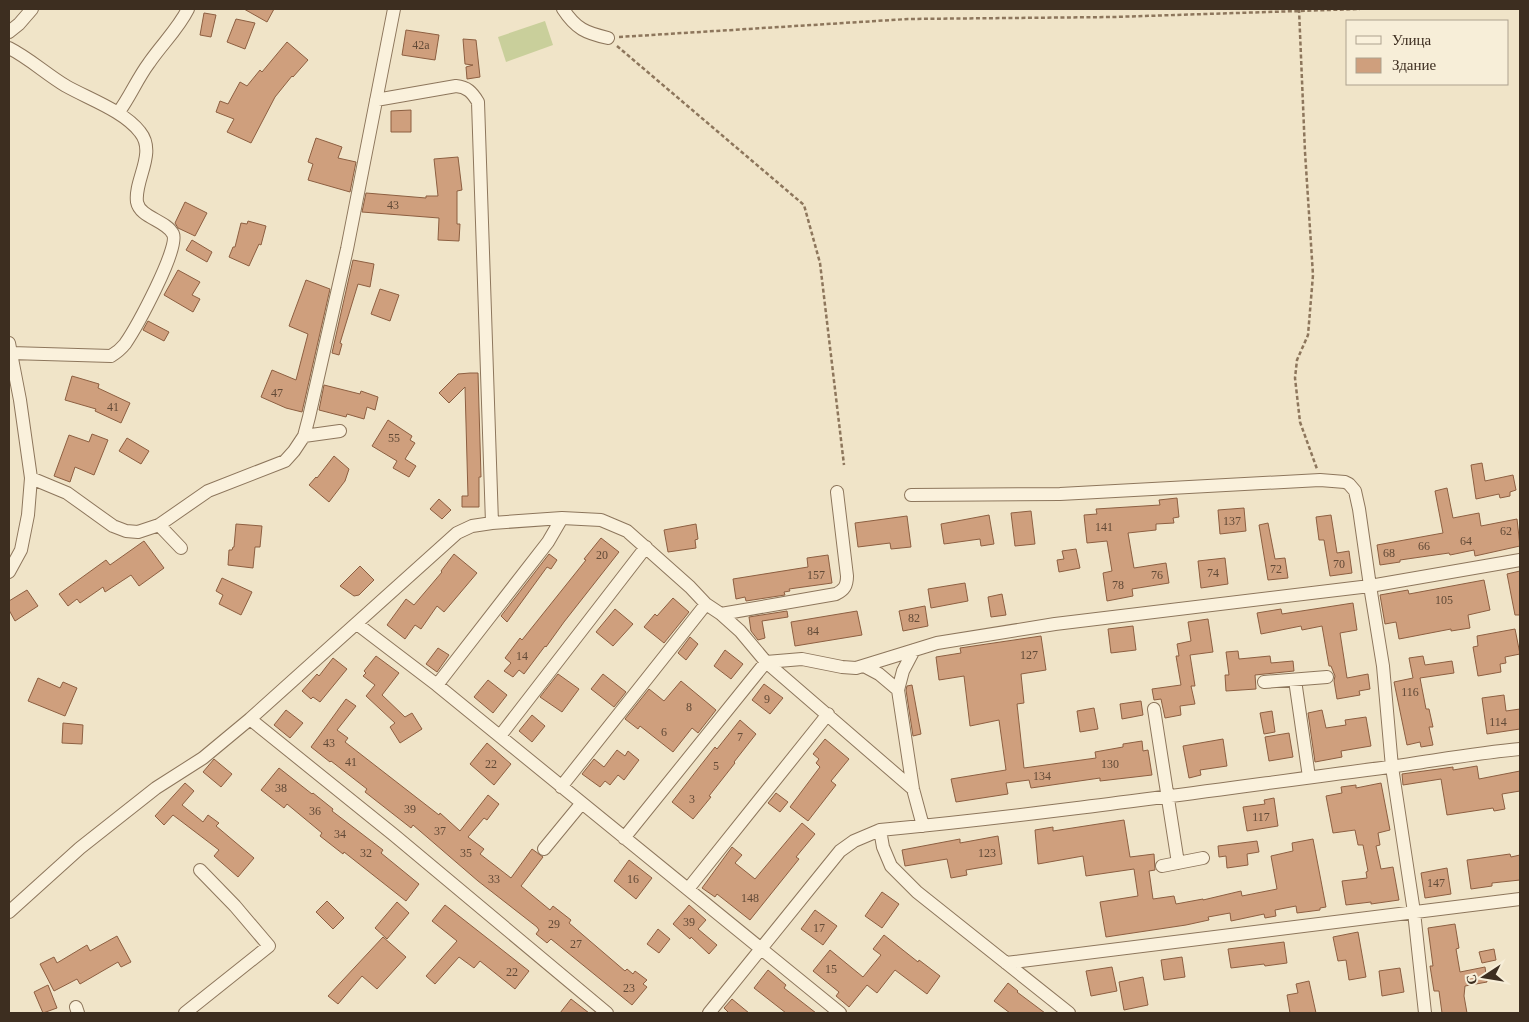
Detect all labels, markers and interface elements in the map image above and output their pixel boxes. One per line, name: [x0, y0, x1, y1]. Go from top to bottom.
legend: [1346, 20, 1509, 85]
text: Улица: [1392, 32, 1431, 48]
house number: 42а: [412, 38, 430, 52]
text: Здание: [1392, 57, 1436, 73]
house number: 43: [387, 198, 399, 212]
house number: 47: [271, 386, 283, 400]
house number: 41: [107, 400, 119, 414]
house number: 55: [388, 431, 400, 445]
house number: 137: [1223, 514, 1241, 528]
house number: 141: [1095, 520, 1113, 534]
house number: 62: [1500, 524, 1512, 538]
house number: 64: [1460, 534, 1472, 548]
house number: 66: [1418, 539, 1430, 553]
house number: 68: [1383, 546, 1395, 560]
house number: 20: [596, 548, 608, 562]
house number: 70: [1333, 557, 1345, 571]
house number: 72: [1270, 562, 1282, 576]
house number: 74: [1207, 566, 1219, 580]
house number: 157: [807, 568, 825, 582]
house number: 76: [1151, 568, 1163, 582]
house number: 78: [1112, 578, 1124, 592]
house number: 105: [1435, 593, 1453, 607]
house number: 82: [908, 611, 920, 625]
house number: 84: [807, 624, 819, 638]
house number: 127: [1020, 648, 1038, 662]
house number: 14: [516, 649, 528, 663]
house number: 116: [1401, 685, 1419, 699]
house number: 9: [764, 692, 770, 706]
house number: 8: [686, 700, 692, 714]
house number: 114: [1489, 715, 1507, 729]
house number: 6: [661, 725, 667, 739]
house number: 7: [737, 730, 743, 744]
house number: 43: [323, 736, 335, 750]
house number: 41: [345, 755, 357, 769]
house number: 22: [485, 757, 497, 771]
house number: 130: [1101, 757, 1119, 771]
house number: 5: [713, 759, 719, 773]
house number: 134: [1033, 769, 1051, 783]
house number: 38: [275, 781, 287, 795]
house number: 3: [689, 792, 695, 806]
house number: 39: [404, 802, 416, 816]
house number: 36: [309, 804, 321, 818]
house number: 117: [1252, 810, 1270, 824]
house number: 37: [434, 824, 446, 838]
house number: 34: [334, 827, 346, 841]
house number: 32: [360, 846, 372, 860]
house number: 35: [460, 846, 472, 860]
house number: 123: [978, 846, 996, 860]
house number: 33: [488, 872, 500, 886]
house number: 16: [627, 872, 639, 886]
house number: 147: [1427, 876, 1445, 890]
house number: 148: [741, 891, 759, 905]
house number: 39: [683, 915, 695, 929]
house number: 29: [548, 917, 560, 931]
house number: 17: [813, 921, 825, 935]
house number: 27: [570, 937, 582, 951]
north arrow: [1459, 952, 1509, 1002]
house number: 15: [825, 962, 837, 976]
house number: 22: [506, 965, 518, 979]
text: С: [1463, 973, 1480, 986]
house number: 23: [623, 981, 635, 995]

